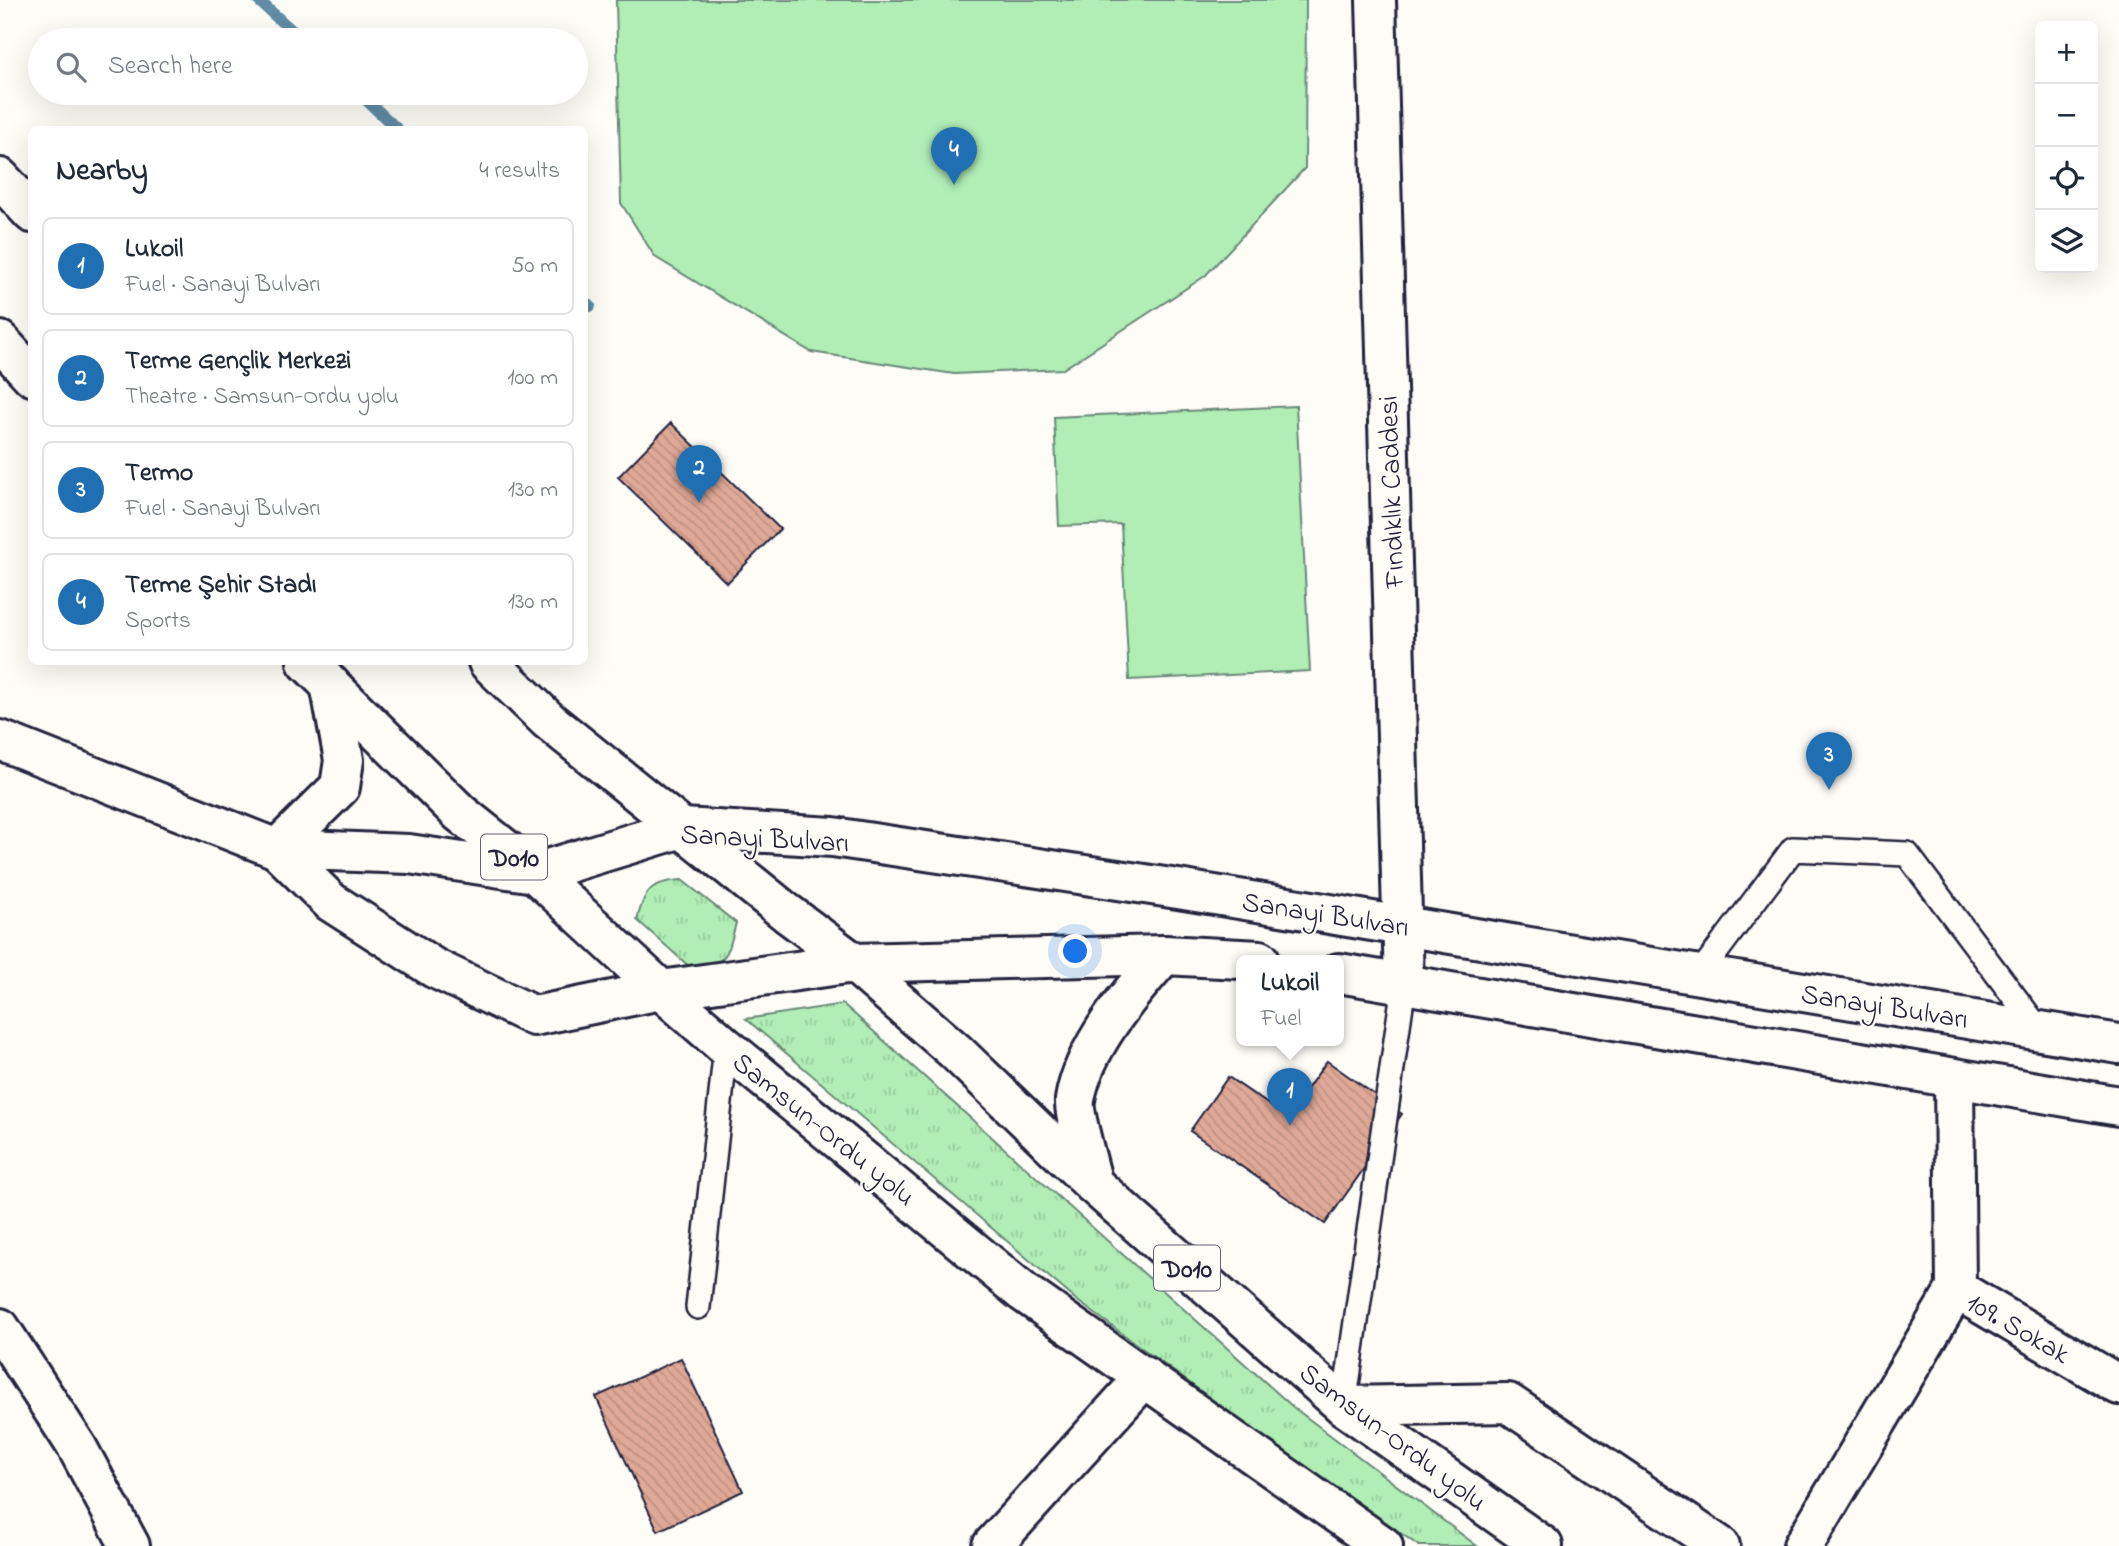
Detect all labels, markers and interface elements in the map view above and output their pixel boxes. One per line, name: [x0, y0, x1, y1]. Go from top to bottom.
map controls: [2035, 21, 2098, 273]
button: +: [2035, 21, 2098, 84]
search box: [28, 28, 588, 105]
icon: search: [52, 48, 90, 86]
text: Search here: [108, 48, 233, 86]
button: −: [2035, 84, 2098, 147]
pin: 4: [931, 127, 977, 185]
button: locate: [2035, 147, 2098, 210]
text: Nearby: [56, 150, 148, 194]
text: 4 results: [479, 155, 560, 188]
button: layers: [2035, 210, 2098, 273]
text: Lukoil: [125, 231, 183, 269]
text: 1: [77, 250, 85, 283]
text: 50 m: [511, 250, 558, 283]
text: Fuel · Sanayi Bulvarı: [125, 269, 321, 302]
text: Terme Gençlik Merkezi: [125, 343, 351, 381]
text: 2: [75, 362, 87, 395]
text: 100 m: [507, 362, 558, 395]
text: Theatre · Samsun-Ordu yolu: [125, 381, 399, 414]
street label: Fındıklık Caddesi: [1370, 395, 1417, 590]
pin: 2: [676, 445, 722, 503]
text: Termo: [125, 455, 193, 493]
text: 3: [76, 474, 86, 507]
text: 130 m: [508, 474, 558, 507]
text: Fuel · Sanayi Bulvarı: [125, 493, 321, 526]
text: Terme Şehir Stadı: [125, 567, 317, 605]
text: 4: [76, 586, 86, 619]
text: 130 m: [508, 586, 558, 619]
text: Sports: [125, 605, 191, 638]
pin: 3: [1806, 732, 1852, 790]
street label: Sanayi Bulvarı: [679, 816, 850, 865]
road number: D010: [481, 834, 547, 880]
street label: Sanayi Bulvarı: [1239, 883, 1412, 950]
your location: [1058, 934, 1092, 968]
popup: [1236, 955, 1344, 1046]
text: Lukoil: [1261, 965, 1319, 1003]
street label: Sanayi Bulvarı: [1798, 975, 1971, 1042]
text: Fuel: [1261, 1003, 1301, 1036]
street label: Samsun-Ordu yolu: [722, 1044, 923, 1218]
pin: 1: [1267, 1068, 1313, 1126]
road number: D010: [1154, 1246, 1220, 1290]
street label: 109. Sokak: [1958, 1284, 2077, 1377]
street label: Samsun-Ordu yolu: [1289, 1354, 1494, 1523]

